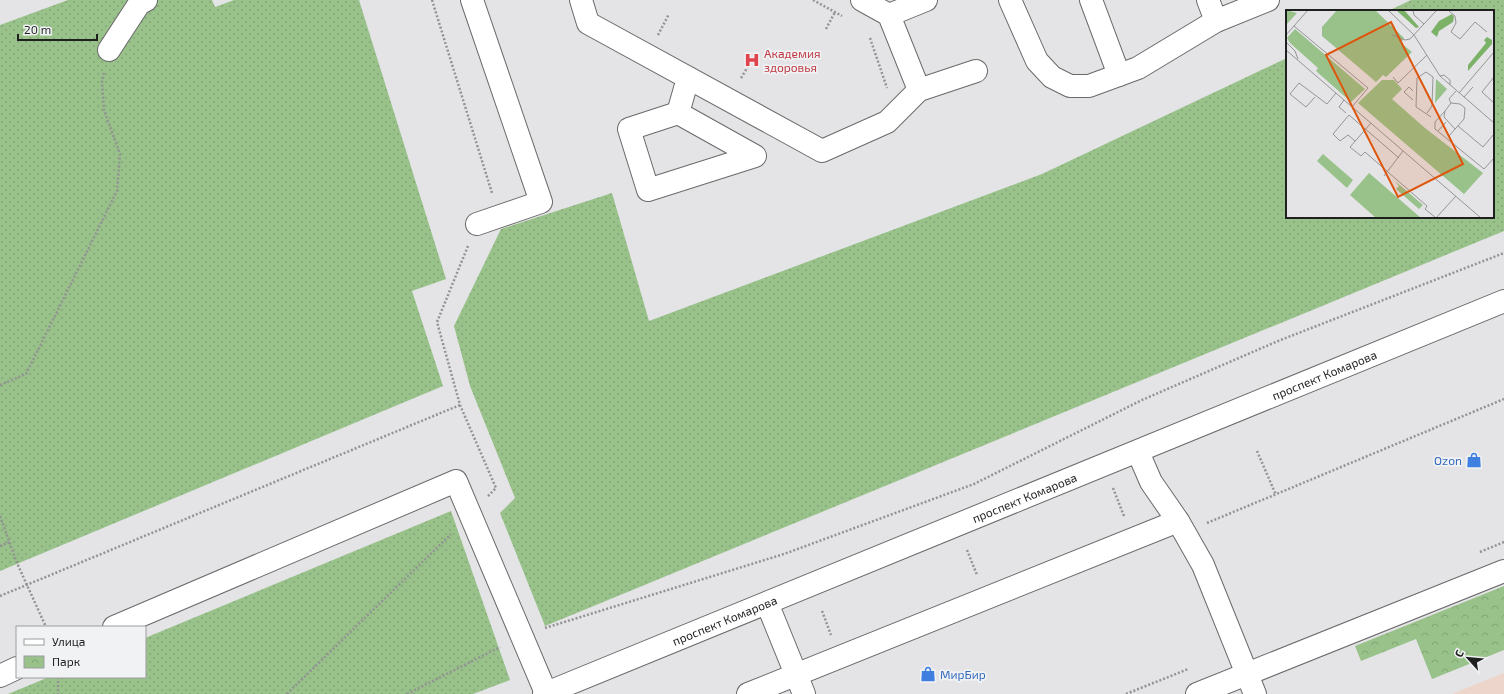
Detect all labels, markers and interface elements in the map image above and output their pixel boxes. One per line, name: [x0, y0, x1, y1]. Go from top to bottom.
inset map: [1286, 10, 1494, 218]
scale bar: [18, 16, 97, 42]
text: 20 m: [24, 22, 51, 36]
place label: Академия здоровья: [764, 46, 821, 74]
hospital icon: Академия здоровья: [743, 51, 761, 69]
street label: проспект Комарова: [1270, 347, 1379, 402]
shop icon: Ozon: [1465, 451, 1483, 469]
place label: Ozon: [1434, 453, 1462, 467]
street label: проспект Комарова: [970, 470, 1079, 525]
street label: проспект Комарова: [670, 592, 779, 648]
legend: [16, 626, 146, 678]
text: Улица: [52, 634, 85, 648]
north arrow: [1448, 638, 1488, 678]
text: С: [1451, 647, 1466, 659]
text: Парк: [52, 654, 81, 668]
shop icon: МирБир: [919, 665, 937, 683]
place label: МирБир: [940, 667, 986, 681]

